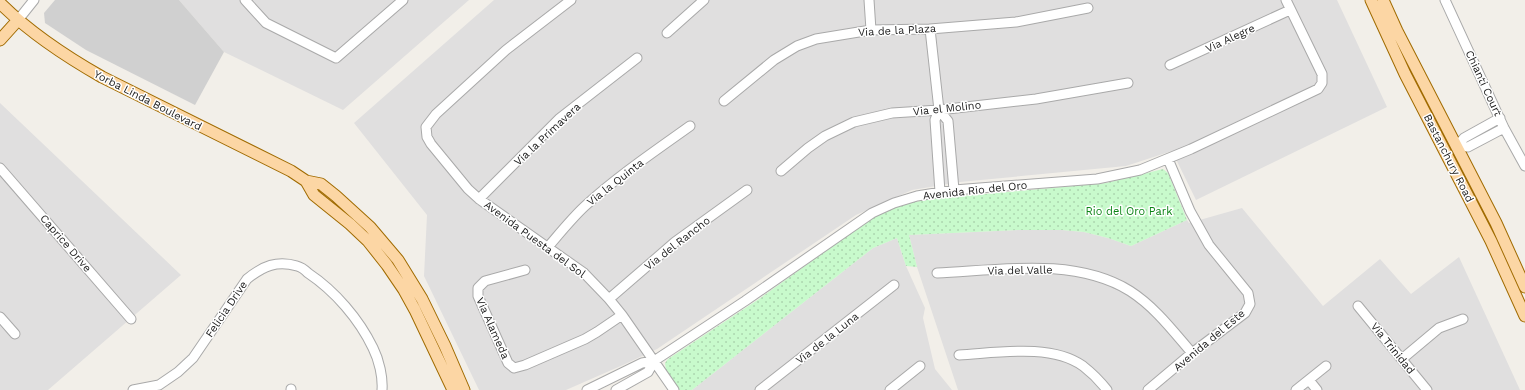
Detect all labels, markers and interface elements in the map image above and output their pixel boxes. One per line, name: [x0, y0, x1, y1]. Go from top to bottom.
street label: Via Alegre: [1204, 21, 1257, 56]
street label: Via de la Plaza: [858, 22, 936, 39]
street label: Chianti Court: [1463, 48, 1505, 119]
street label: Yorba Linda Boulevard: [92, 68, 204, 133]
street label: Via el Molino: [912, 98, 982, 119]
street label: Via la Primavera: [511, 100, 583, 168]
street label: Bastanchury Road: [1421, 112, 1476, 204]
street label: Via la Quinta: [584, 156, 646, 209]
street label: Avenida Rio del Oro: [922, 179, 1028, 202]
street label: Avenida Puesta del Sol: [481, 198, 589, 281]
park label: Rio del Oro Park: [1085, 205, 1173, 218]
street label: Caprice Drive: [37, 212, 94, 275]
street label: Via del Rancho: [642, 214, 713, 273]
street label: Via del Valle: [987, 263, 1053, 278]
street label: Felicia Drive: [203, 279, 250, 340]
street label: Via Alameda: [473, 295, 512, 361]
street label: Avenida del Este: [1171, 307, 1248, 374]
street label: Via de la Luna: [793, 310, 861, 367]
street label: Via Trinidad: [1368, 320, 1417, 377]

